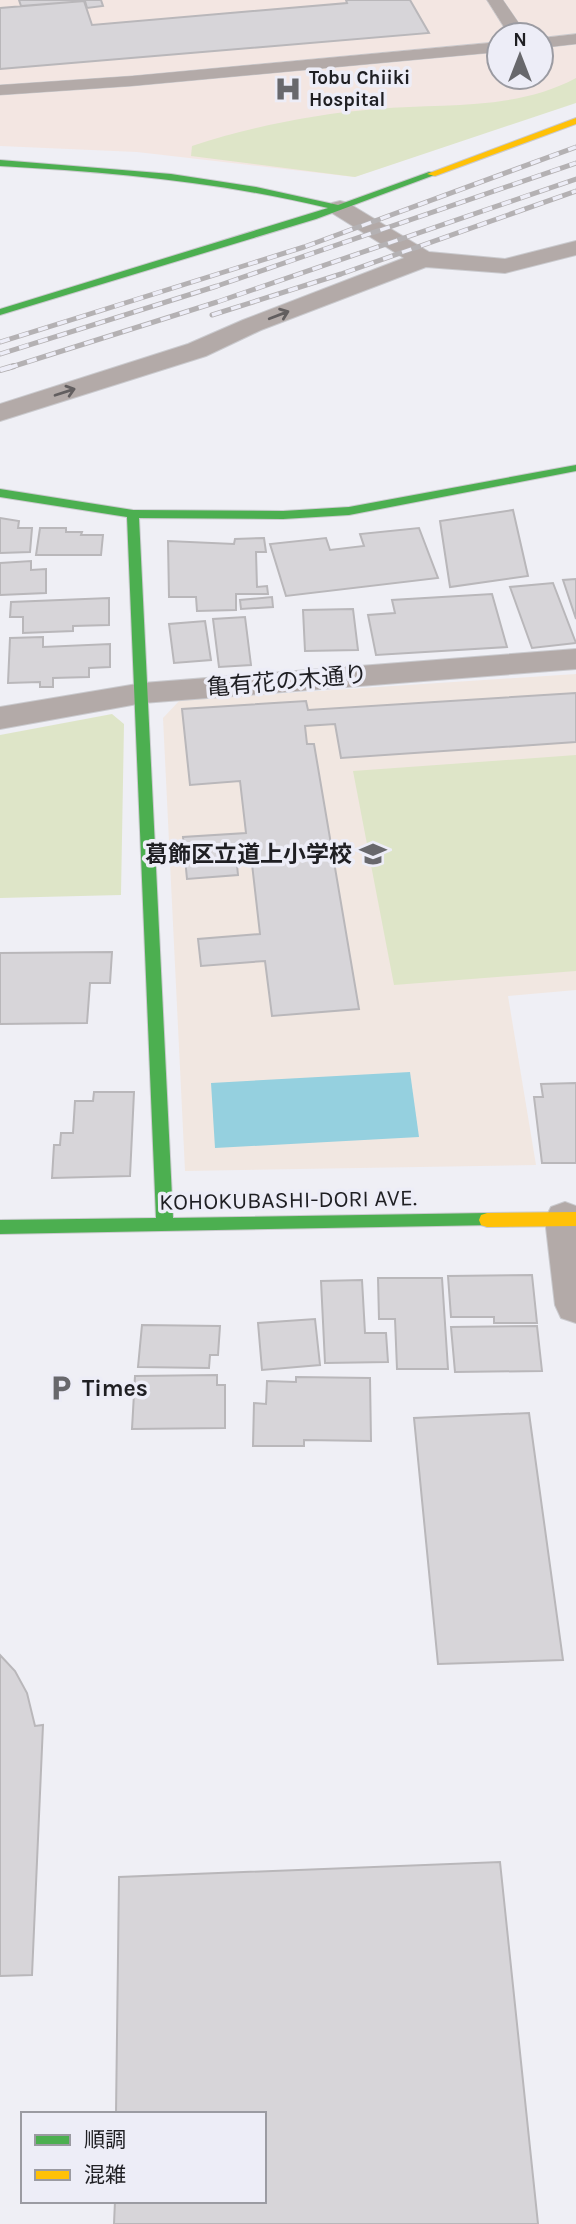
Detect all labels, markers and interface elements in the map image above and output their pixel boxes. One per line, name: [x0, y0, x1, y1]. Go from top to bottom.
north arrow: [485, 21, 555, 91]
text: N: [513, 29, 527, 51]
place label: Tobu Chiiki Hospital: [309, 67, 410, 111]
hospital icon: Tobu Chiiki Hospital: [273, 74, 303, 104]
one-way arrow: [267, 307, 289, 320]
one-way arrow: [54, 385, 76, 398]
street label: 亀有花の木通り: [206, 661, 368, 701]
school or university icon: 葛飾区立道上小学校: [358, 839, 388, 869]
place label: 葛飾区立道上小学校: [145, 841, 352, 868]
street label: KOHOKUBASHI-DORI AVE.: [159, 1184, 417, 1216]
parking icon: Times: [46, 1373, 76, 1403]
place label: Times: [82, 1375, 148, 1402]
legend: [21, 2112, 266, 2203]
text: 順調: [84, 2128, 126, 2152]
text: 混雑: [84, 2163, 126, 2187]

